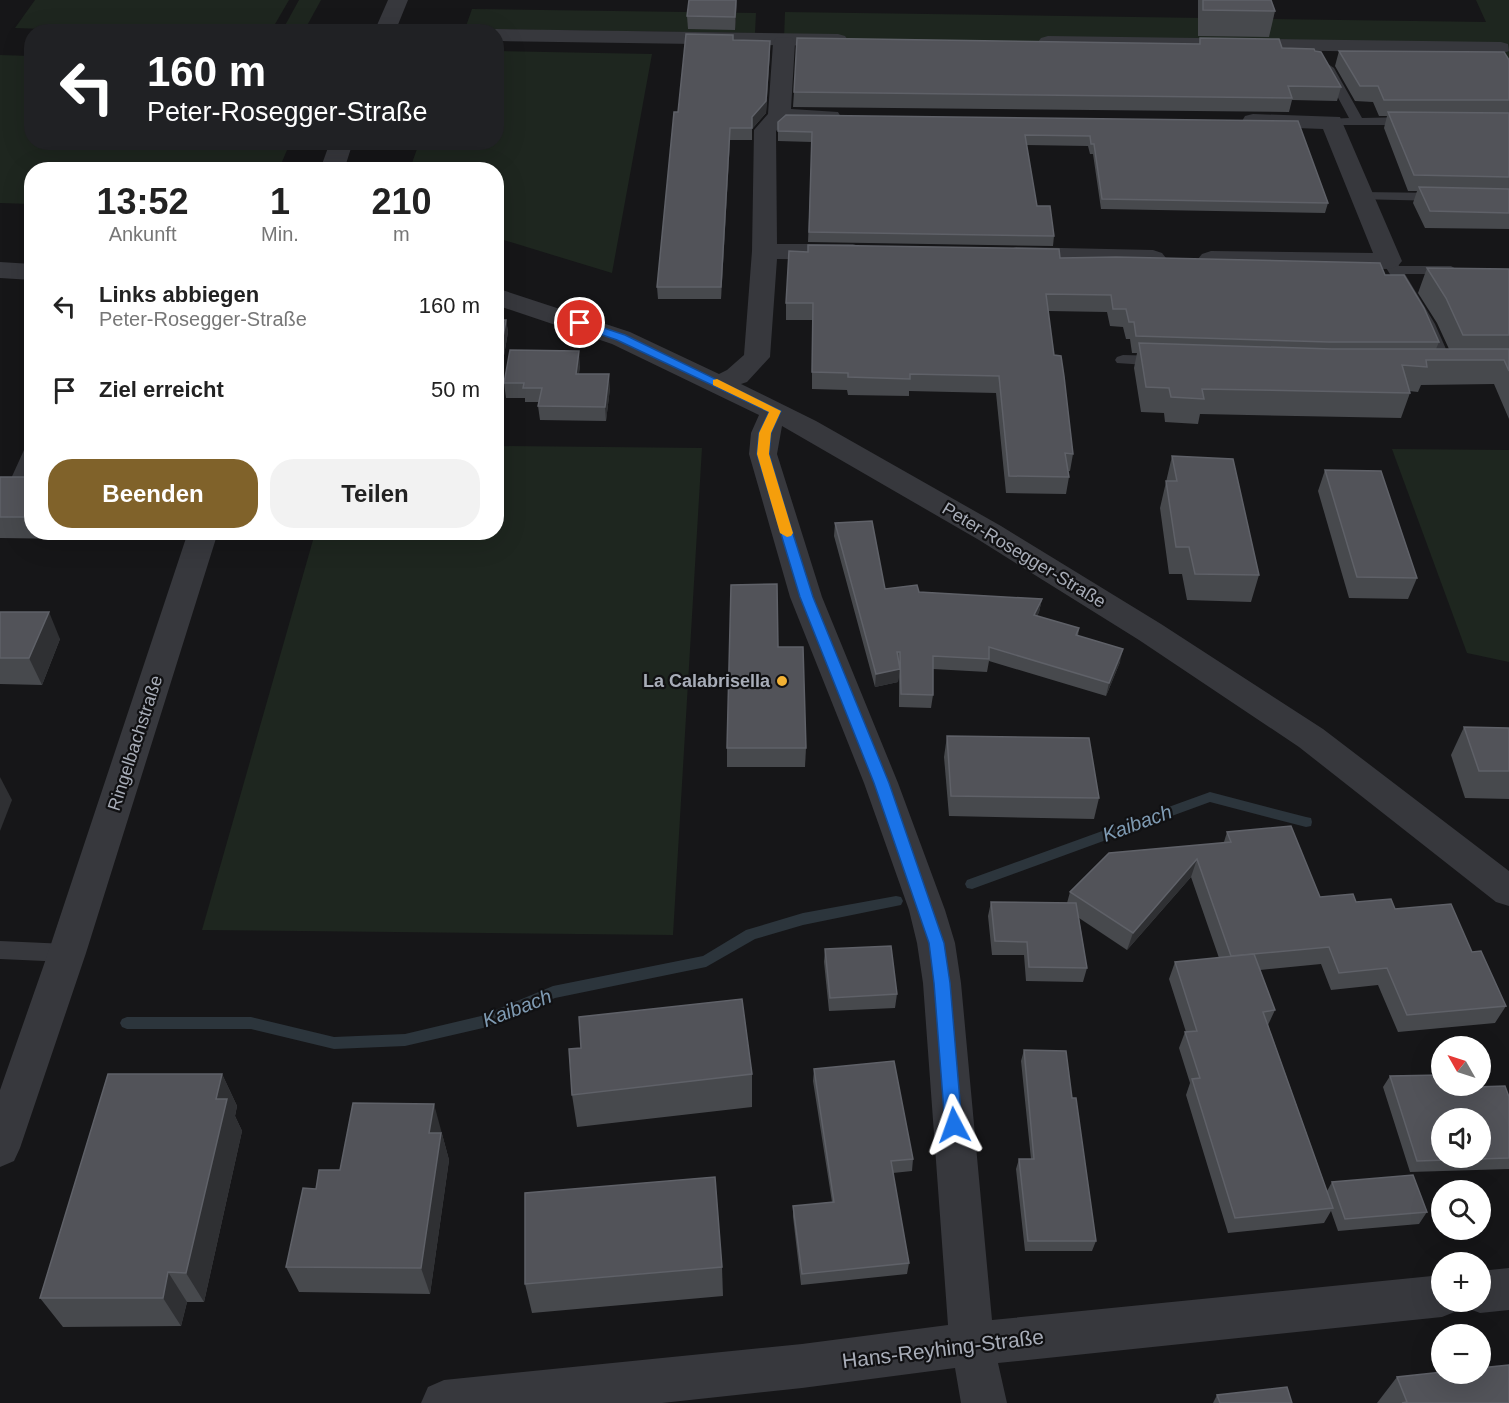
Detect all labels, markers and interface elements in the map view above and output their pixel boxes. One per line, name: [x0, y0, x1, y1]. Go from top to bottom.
icon: left: [48, 48, 126, 126]
text: 160 m: [147, 48, 266, 95]
text: Peter-Rosegger-Straße: [147, 97, 428, 127]
text: 13:52: [97, 181, 189, 222]
text: 1: [270, 181, 290, 222]
text: 210: [371, 181, 431, 222]
text: Ankunft: [109, 223, 176, 245]
text: Min.: [261, 223, 299, 245]
text: m: [393, 223, 410, 245]
text: Links abbiegen: [99, 282, 259, 307]
icon: left: [48, 290, 81, 323]
text: 160 m: [419, 293, 480, 318]
pin: [554, 297, 605, 348]
icon: arrive: [563, 306, 596, 339]
text: Peter-Rosegger-Straße: [99, 308, 307, 330]
icon: arrive: [48, 374, 81, 407]
text: Ziel erreicht: [99, 377, 224, 402]
text: 50 m: [431, 377, 480, 402]
button: Beenden: [48, 459, 258, 528]
button: Teilen: [270, 459, 480, 528]
street label: Peter-Rosegger-Straße: [939, 498, 1109, 612]
place label: La Calabrisella: [643, 671, 771, 691]
street label: Ringelbachstraße: [104, 673, 166, 813]
marker: La Calabrisella: [775, 674, 789, 688]
water label: Kaibach: [1099, 800, 1175, 846]
water label: Kaibach: [479, 985, 555, 1031]
north arrow: [1431, 1036, 1491, 1096]
map controls: [1431, 1036, 1491, 1384]
position arrow: [922, 1093, 986, 1157]
button: sound: [1431, 1108, 1491, 1168]
button: search: [1431, 1180, 1491, 1240]
button: +: [1431, 1252, 1491, 1312]
button: −: [1431, 1324, 1491, 1384]
street label: Hans-Reyhing-Straße: [841, 1325, 1045, 1372]

